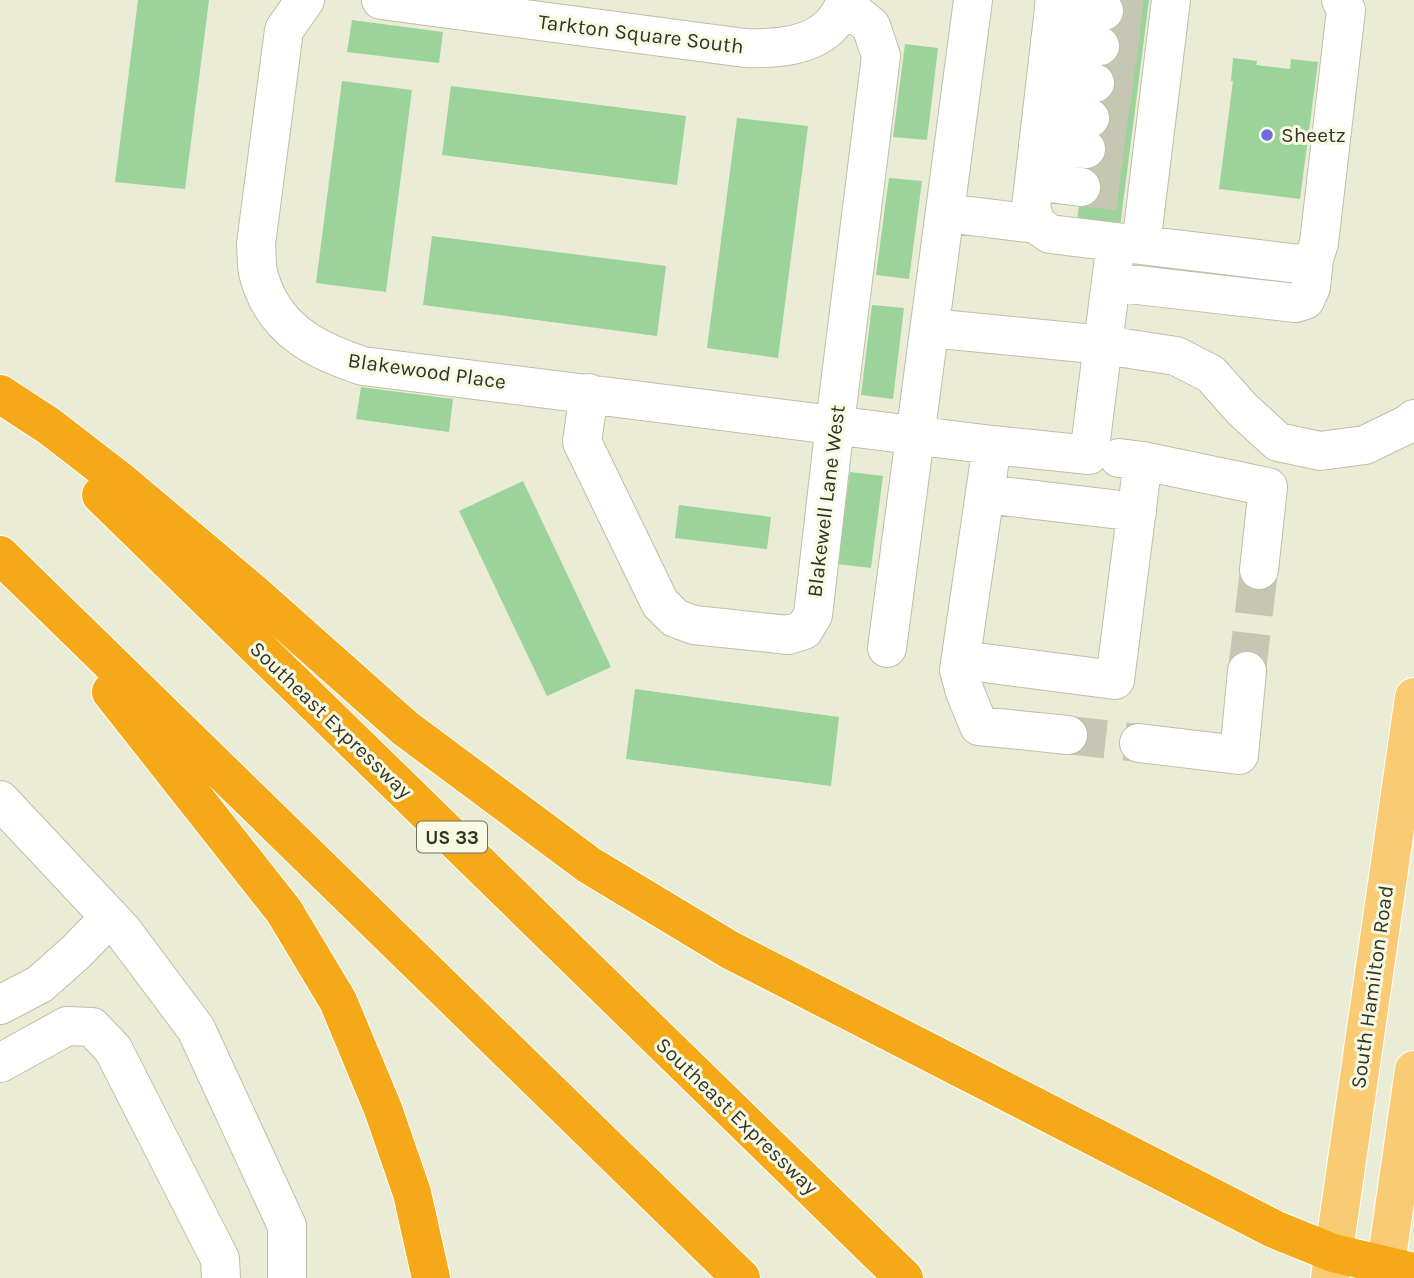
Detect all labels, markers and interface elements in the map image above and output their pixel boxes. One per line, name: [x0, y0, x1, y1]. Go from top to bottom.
street label: Tarkton Square South: [537, 9, 745, 59]
place label: Sheetz: [1281, 123, 1346, 147]
marker: Sheetz: [1259, 127, 1275, 143]
street label: Blakewood Place: [346, 348, 508, 394]
street label: Blakewell Lane West: [802, 403, 850, 598]
street label: Southeast Expressway: [245, 637, 417, 804]
road number: US 33: [417, 822, 487, 852]
street label: South Hamilton Road: [1346, 884, 1398, 1090]
street label: Southeast Expressway: [651, 1033, 823, 1200]

